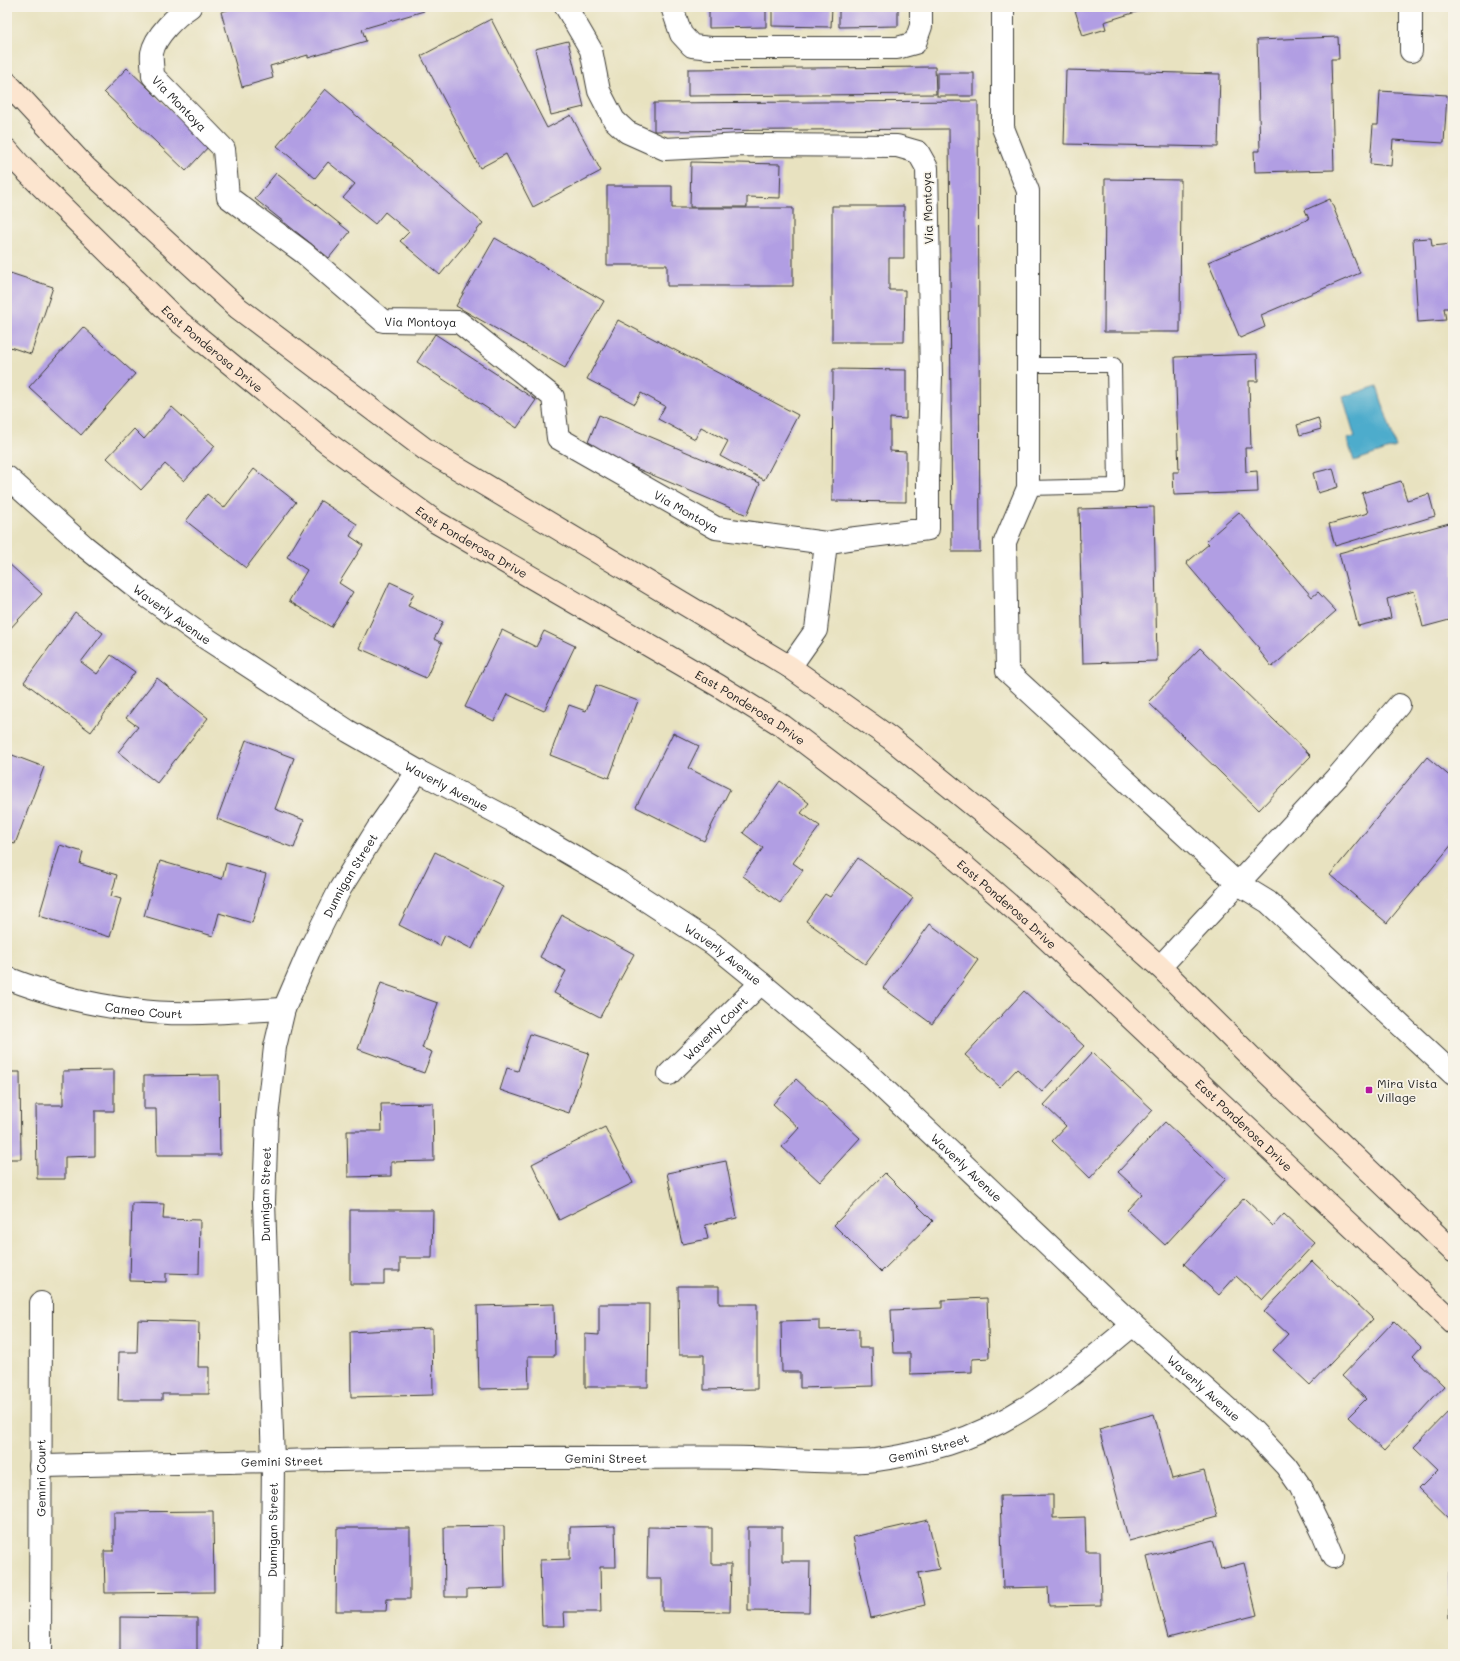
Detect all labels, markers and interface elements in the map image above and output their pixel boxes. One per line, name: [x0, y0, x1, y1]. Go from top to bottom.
street label: Via Montoya: [149, 72, 210, 135]
street label: Via Montoya: [918, 172, 936, 244]
street label: East Ponderosa Drive: [158, 301, 267, 396]
street label: Via Montoya: [384, 313, 457, 330]
street label: Via Montoya: [651, 486, 722, 536]
street label: East Ponderosa Drive: [413, 502, 531, 581]
street label: Waverly Avenue: [130, 580, 214, 648]
street label: East Ponderosa Drive: [693, 666, 809, 748]
street label: Waverly Avenue: [402, 757, 491, 815]
street label: Dunnigan Street: [319, 830, 381, 920]
street label: East Ponderosa Drive: [954, 856, 1060, 952]
street label: Waverly Avenue: [682, 920, 765, 988]
street label: Waverly Court: [680, 993, 751, 1064]
street label: Cameo Court: [104, 998, 182, 1021]
street label: East Ponderosa Drive: [1192, 1075, 1296, 1175]
place label: Mira Vista Village: [1377, 1075, 1438, 1105]
marker: Mira Vista Village: [1364, 1085, 1374, 1095]
street label: Waverly Avenue: [928, 1130, 1006, 1205]
street label: Dunnigan Street: [256, 1146, 274, 1242]
street label: Waverly Avenue: [1164, 1351, 1244, 1424]
street label: Gemini Street: [887, 1430, 971, 1466]
street label: Gemini Court: [32, 1439, 49, 1517]
street label: Gemini Street: [565, 1450, 647, 1466]
street label: Gemini Street: [241, 1452, 323, 1470]
street label: Dunnigan Street: [264, 1482, 281, 1578]

